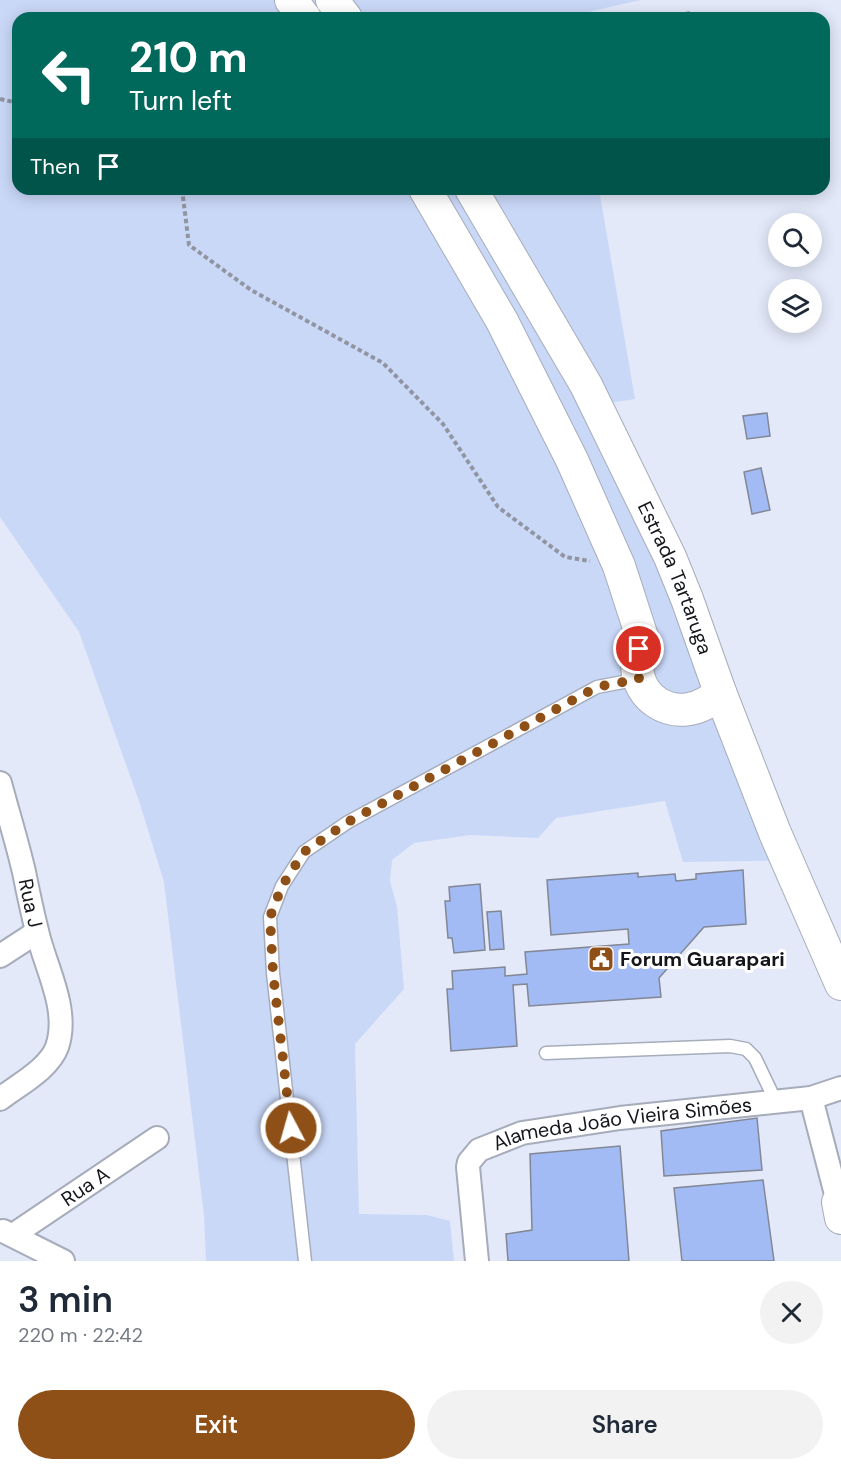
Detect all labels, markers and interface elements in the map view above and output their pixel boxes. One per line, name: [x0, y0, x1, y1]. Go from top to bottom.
text: 210 m: [129, 30, 247, 85]
icon: left: [30, 36, 108, 114]
text: Turn left: [129, 83, 232, 118]
icon: arrive: [92, 150, 125, 183]
text: Then: [30, 152, 80, 181]
map controls: [768, 213, 822, 333]
button: search: [768, 213, 822, 267]
button: layers: [768, 279, 822, 333]
street label: Estrada Tartaruga: [632, 497, 719, 658]
pin: [613, 623, 664, 674]
icon: arrive: [622, 632, 655, 665]
street label: Rua J: [13, 876, 49, 930]
public building icon: Forum Guarapari: [586, 944, 616, 974]
place label: Forum Guarapari: [620, 946, 785, 972]
street label: Alameda João Vieira Simões: [489, 1091, 753, 1156]
position arrow: [259, 1096, 323, 1160]
street label: Rua A: [56, 1161, 114, 1212]
text: 3 min: [18, 1276, 113, 1323]
button: close: [760, 1281, 823, 1344]
text: 220 m · 22:42: [18, 1322, 143, 1348]
button: Exit: [18, 1390, 415, 1459]
button: Share: [427, 1390, 823, 1459]

